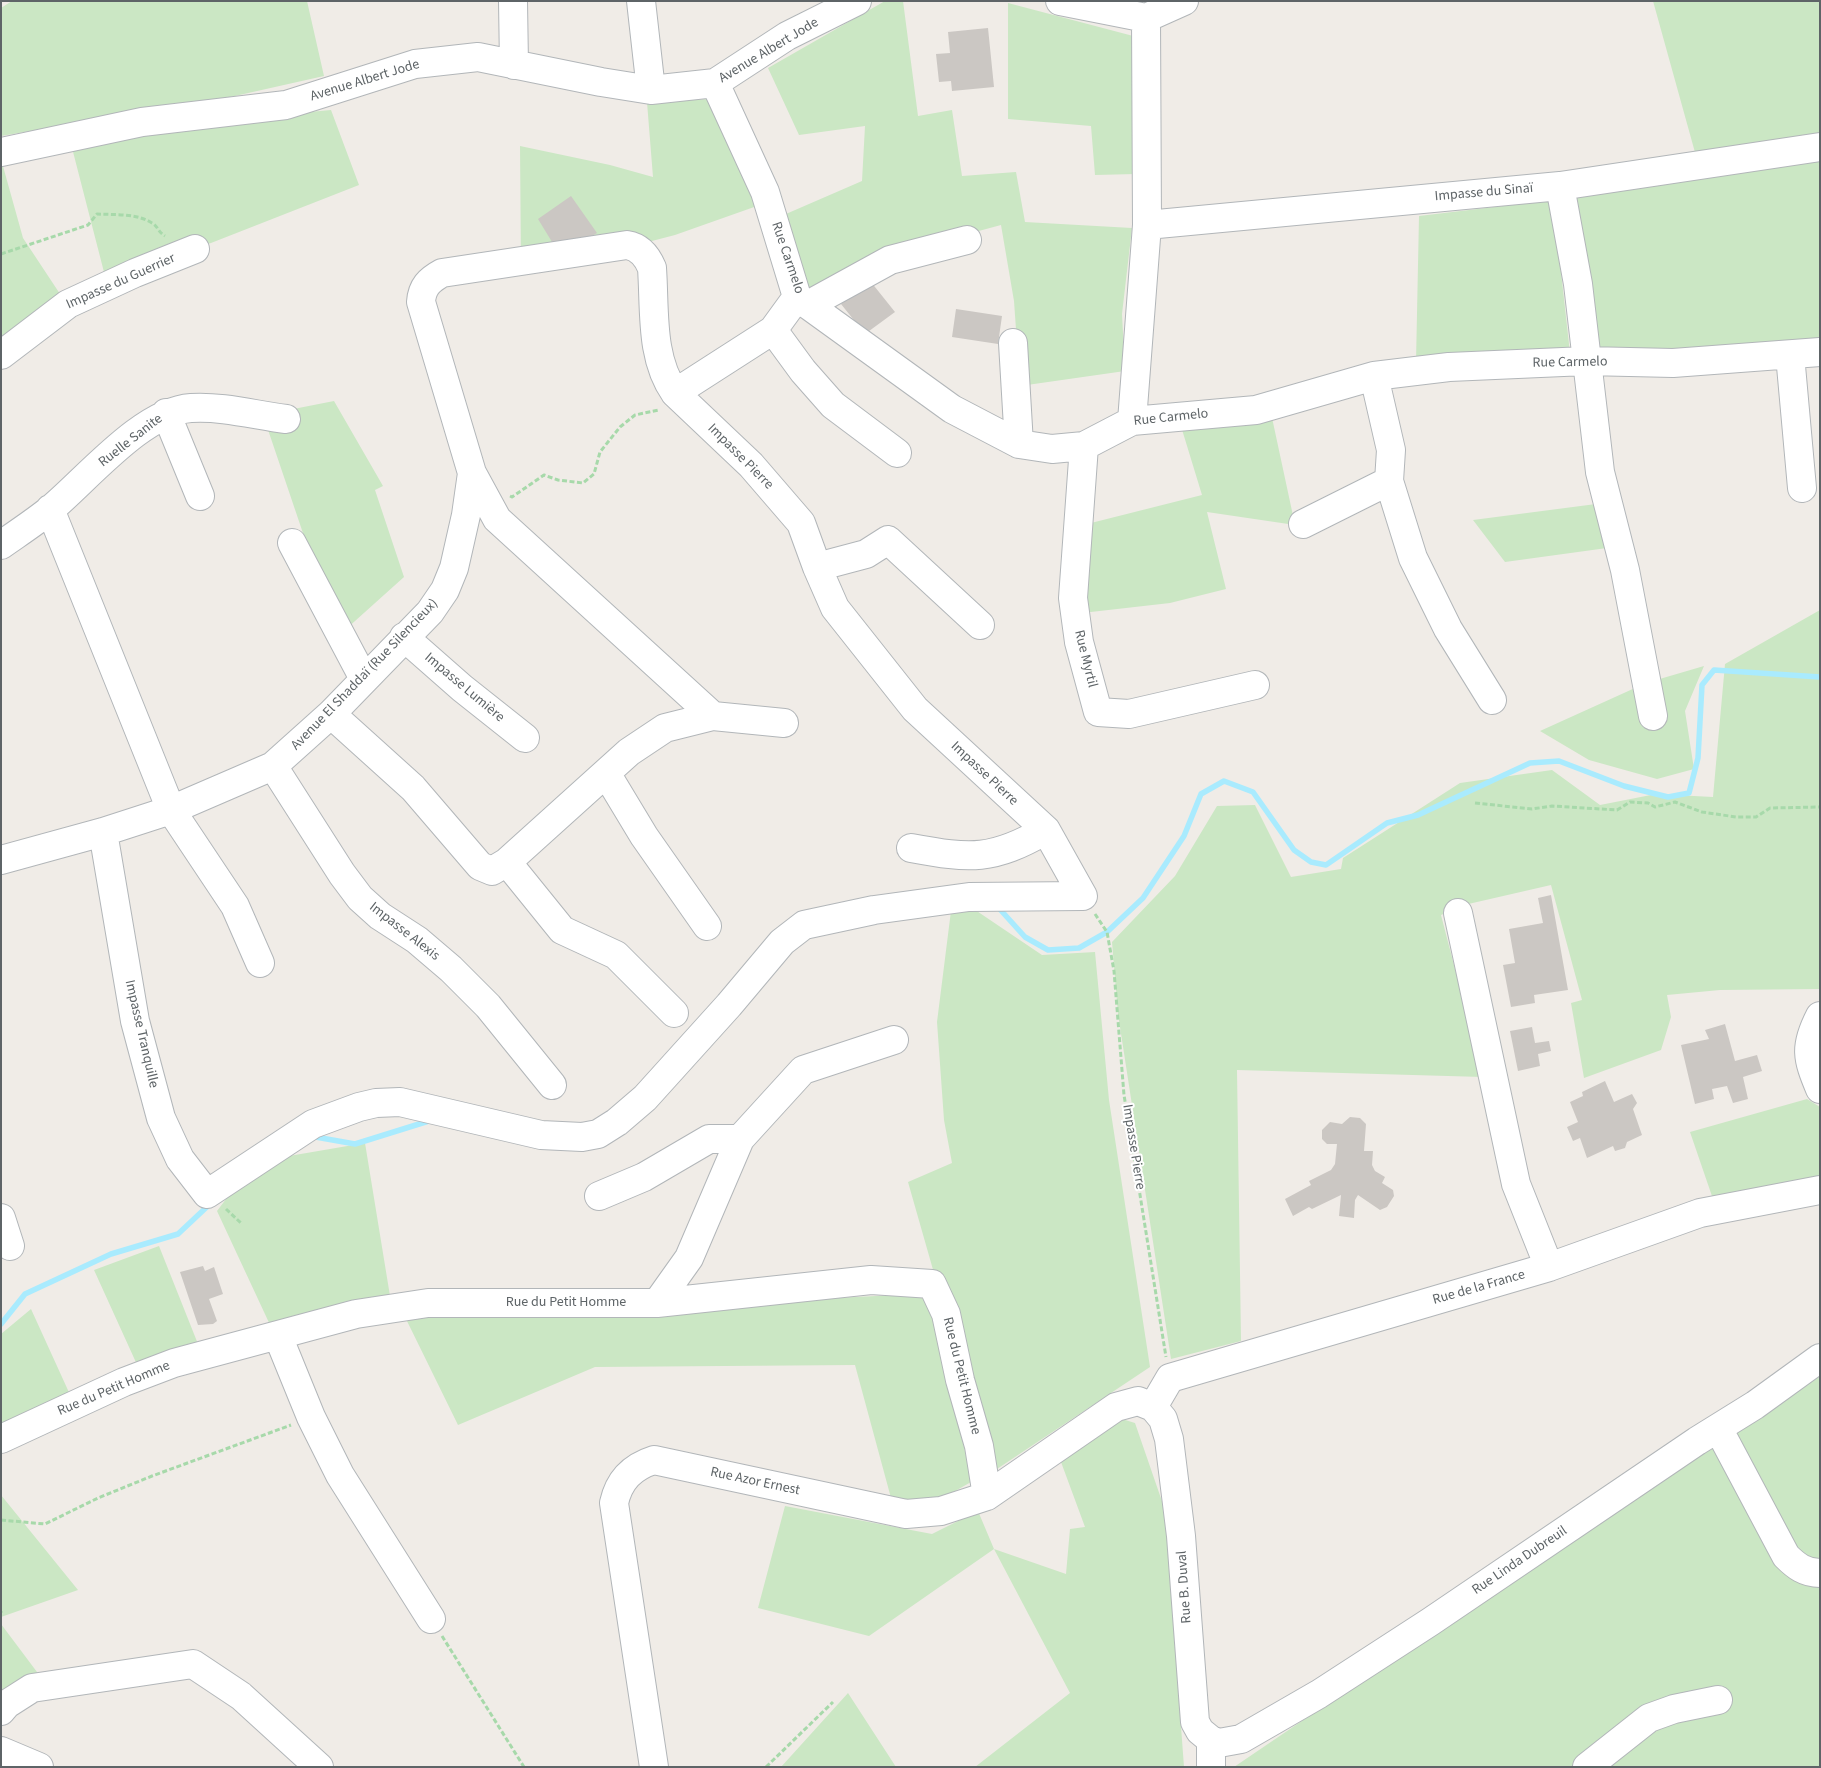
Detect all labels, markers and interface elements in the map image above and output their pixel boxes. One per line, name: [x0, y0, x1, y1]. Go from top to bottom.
street label: Avenue Albert Jode: [716, 15, 822, 87]
street label: Avenue Albert Jode: [308, 56, 422, 106]
street label: Impasse du Sinaï: [1434, 180, 1534, 206]
street label: Rue Carmelo: [767, 220, 807, 296]
street label: Impasse du Guerrier: [64, 250, 178, 314]
street label: Rue Carmelo: [1532, 354, 1608, 372]
street label: Rue Carmelo: [1133, 406, 1209, 430]
street label: Ruelle Sanite: [96, 411, 166, 471]
street label: Impasse Pierre: [704, 421, 776, 493]
street label: Avenue El Shaddaï (Rue Silencieux): [288, 596, 442, 754]
street label: Rue Myrtil: [1070, 629, 1100, 689]
street label: Impasse Lumière: [421, 650, 507, 726]
street label: Impasse Pierre: [947, 738, 1021, 810]
street label: Impasse Alexis: [365, 899, 443, 965]
street label: Impasse Tranquille: [120, 978, 162, 1090]
street label: Impasse Pierre: [1118, 1103, 1148, 1191]
street label: Rue de la France: [1431, 1267, 1527, 1309]
street label: Rue du Petit Homme: [506, 1295, 626, 1311]
street label: Rue du Petit Homme: [938, 1316, 984, 1436]
street label: Rue du Petit Homme: [55, 1358, 173, 1420]
street label: Rue Azor Ernest: [709, 1464, 801, 1500]
street label: Rue Linda Dubreuil: [1469, 1523, 1571, 1599]
street label: Rue B. Duval: [1174, 1550, 1196, 1624]

